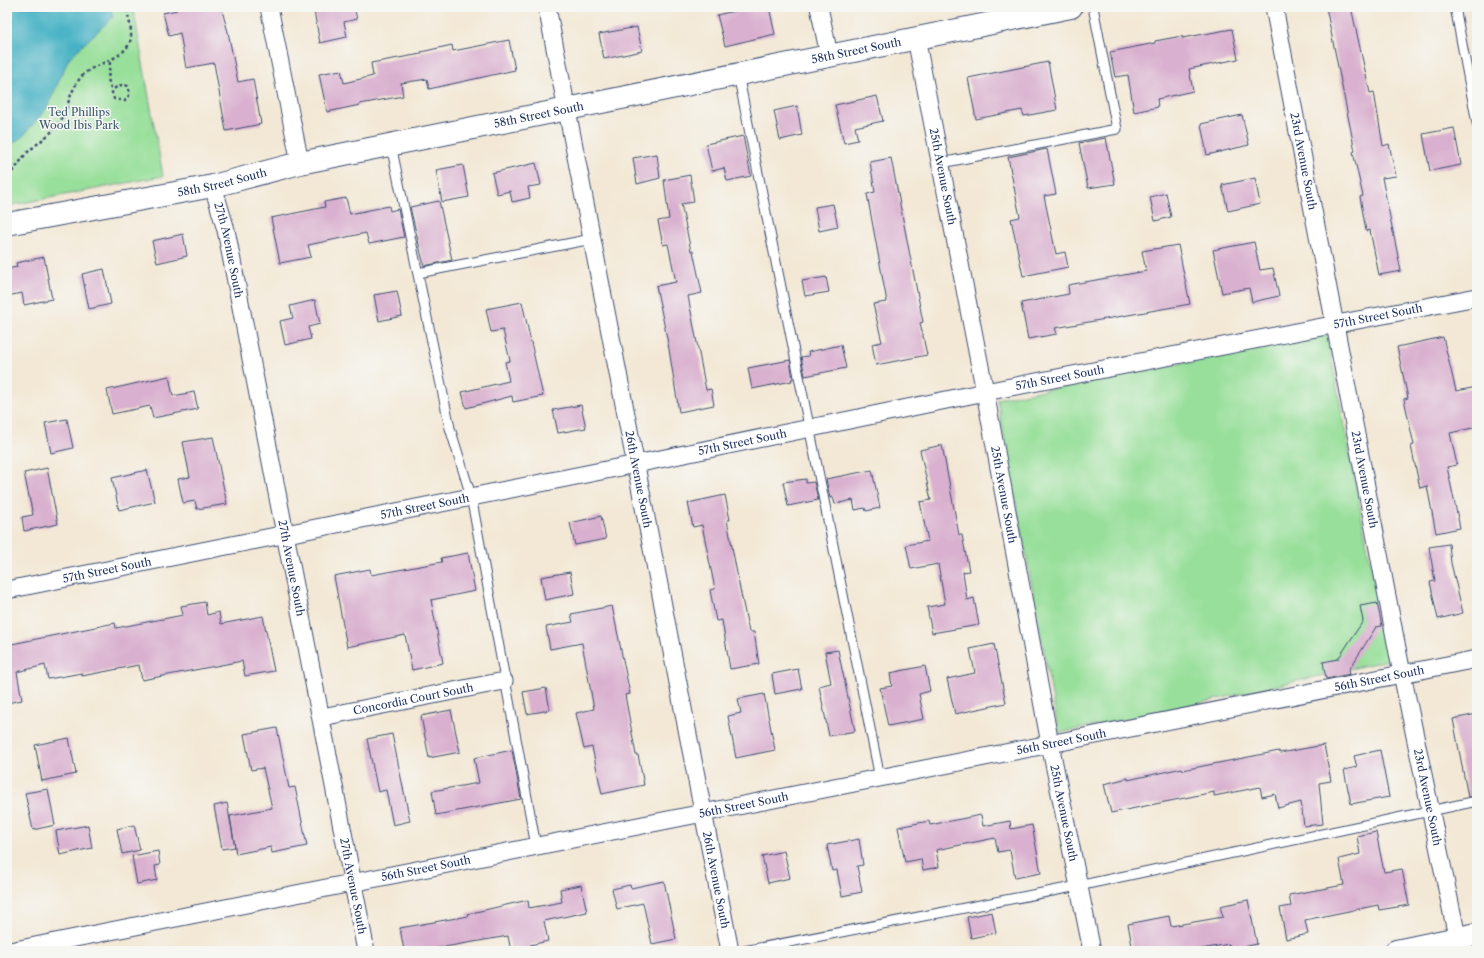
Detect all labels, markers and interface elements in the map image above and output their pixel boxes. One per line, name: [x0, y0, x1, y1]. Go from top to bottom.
street label: 58th Street South: [810, 35, 903, 66]
street label: 58th Street South: [493, 99, 585, 131]
park label: Ted Phillips Wood Ibis Park: [38, 105, 120, 132]
street label: 23rd Avenue South: [1287, 111, 1320, 211]
street label: 25th Avenue South: [927, 127, 959, 226]
street label: 58th Street South: [176, 165, 268, 199]
street label: 27th Avenue South: [211, 200, 246, 299]
street label: 57th Street South: [1332, 301, 1424, 332]
street label: 57th Street South: [1014, 362, 1105, 393]
street label: 57th Street South: [697, 426, 788, 458]
street label: 26th Avenue South: [622, 429, 655, 529]
street label: 23rd Avenue South: [1348, 429, 1381, 529]
street label: 25th Avenue South: [988, 445, 1020, 544]
street label: 57th Street South: [379, 491, 470, 522]
street label: 27th Avenue South: [275, 518, 308, 617]
street label: 57th Street South: [61, 554, 153, 586]
street label: 56th Street South: [1333, 663, 1425, 694]
street label: Concordia Court South: [352, 680, 475, 718]
street label: 56th Street South: [1015, 726, 1108, 757]
street label: 23rd Avenue South: [1411, 747, 1445, 847]
street label: 25th Avenue South: [1047, 763, 1081, 863]
street label: 56th Street South: [698, 789, 790, 821]
street label: 26th Avenue South: [700, 830, 733, 930]
street label: 27th Avenue South: [337, 836, 370, 935]
street label: 56th Street South: [380, 852, 472, 884]

